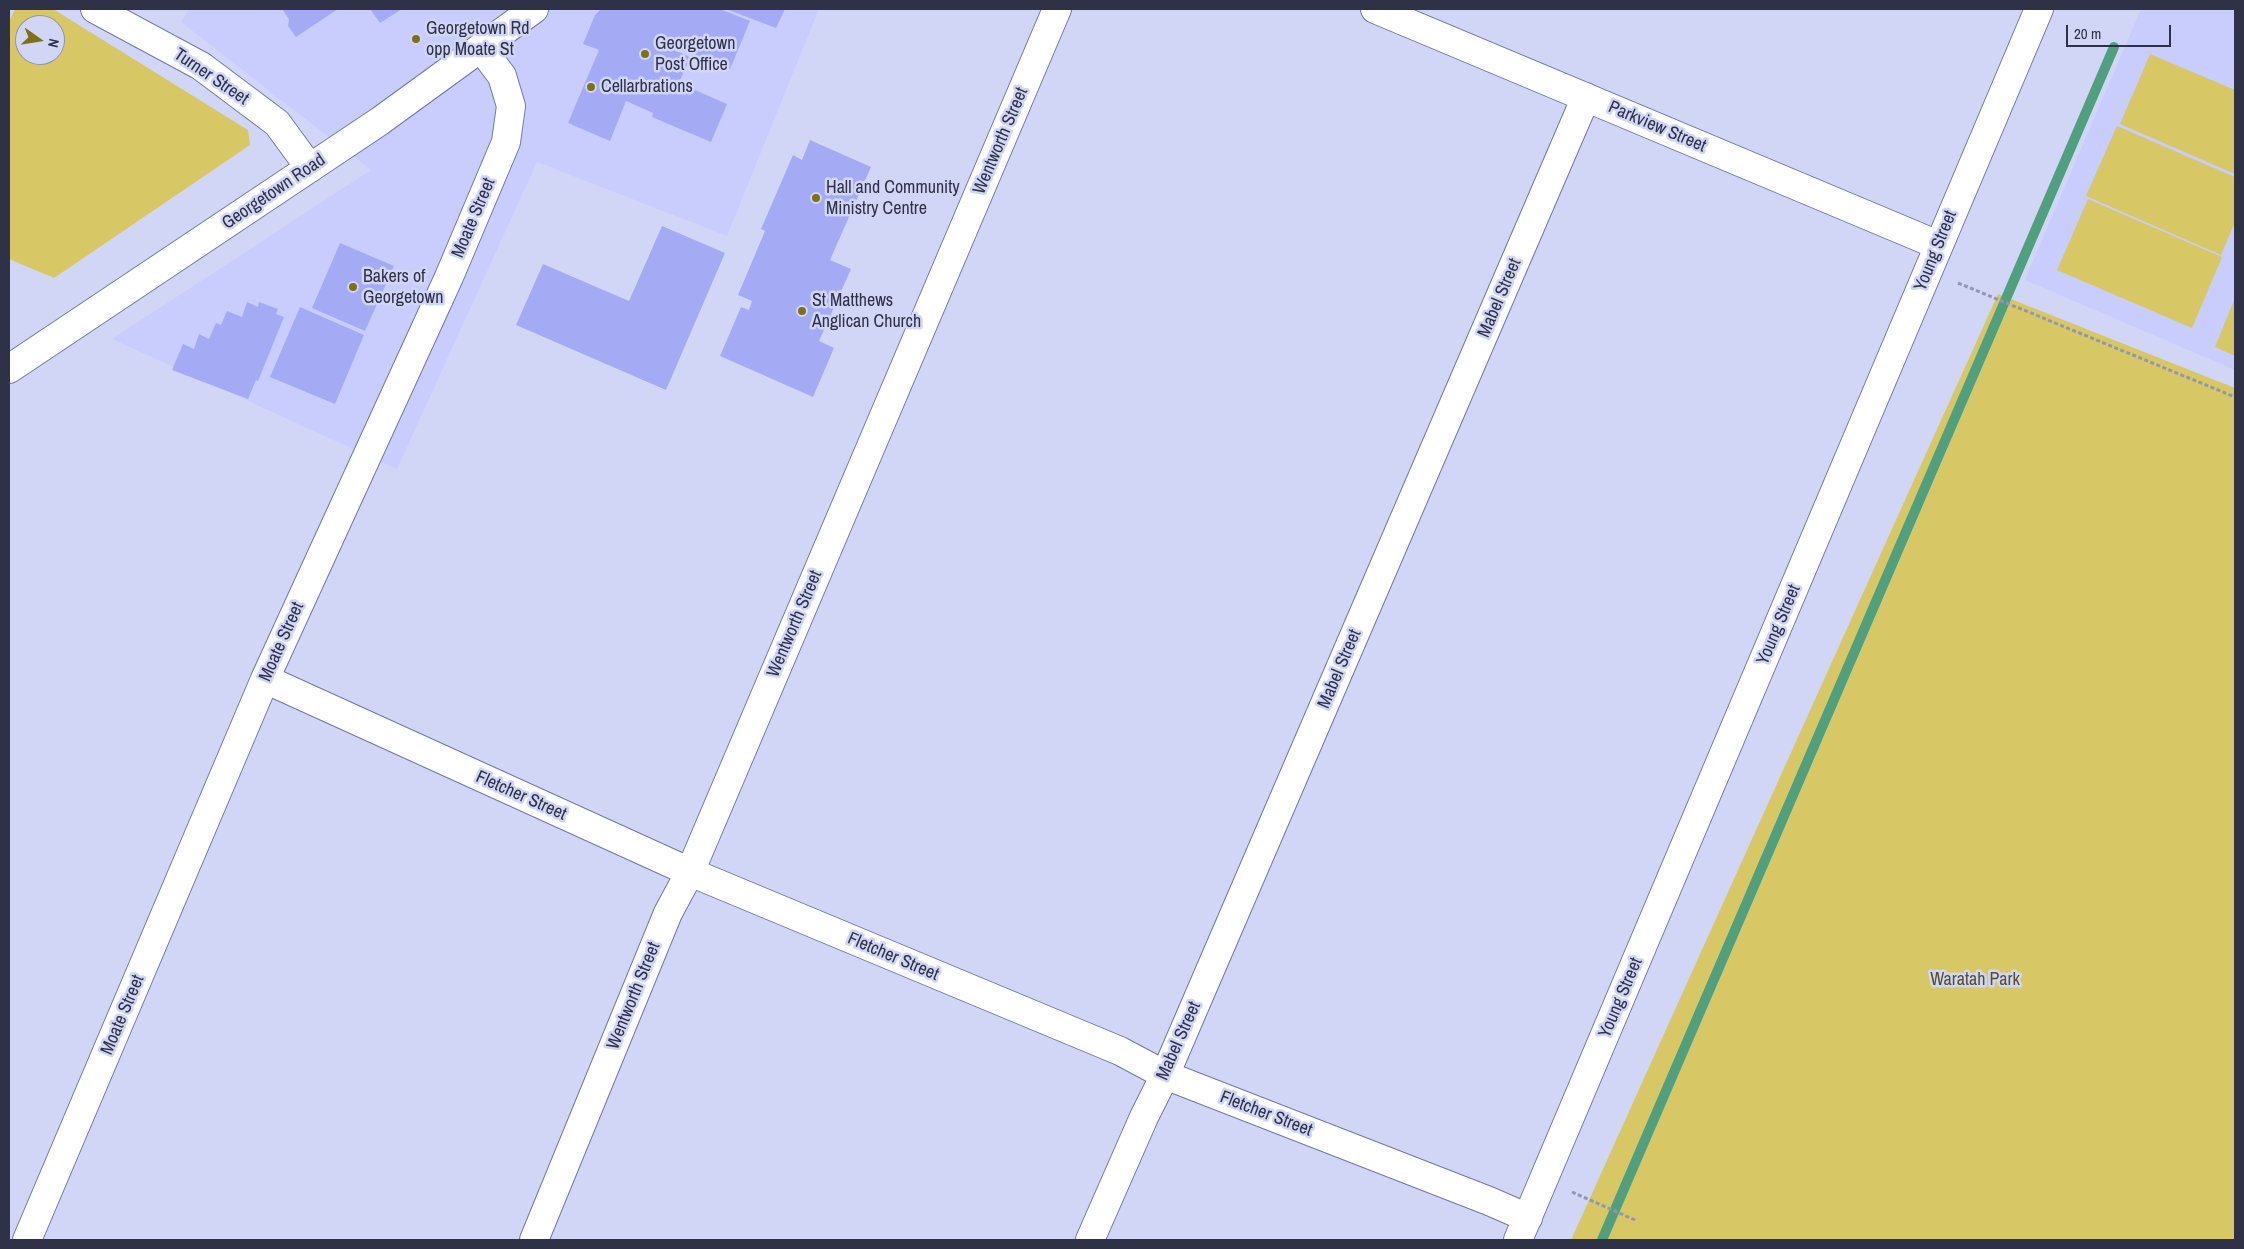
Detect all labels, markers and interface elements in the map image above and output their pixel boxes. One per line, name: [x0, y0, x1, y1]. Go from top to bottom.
north arrow: [15, 15, 65, 65]
scale bar: [2069, 15, 2174, 47]
place label: Georgetown Rd opp Moate St: [426, 18, 529, 60]
text: 20 m: [2074, 23, 2101, 44]
marker: Georgetown Rd opp Moate St: [410, 33, 422, 45]
place label: Georgetown Post Office: [655, 33, 735, 76]
text: N: [44, 37, 63, 49]
street label: Turner Street: [169, 44, 253, 110]
marker: Georgetown Post Office: [639, 48, 651, 60]
place label: Cellarbrations: [601, 76, 693, 98]
marker: Cellarbrations: [585, 81, 597, 93]
street label: Wentworth Street: [969, 84, 1033, 198]
street label: Parkview Street: [1605, 97, 1709, 157]
street label: Georgetown Road: [218, 150, 330, 234]
street label: Moate Street: [448, 175, 500, 261]
place label: Hall and Community Ministry Centre: [826, 177, 960, 220]
marker: Hall and Community Ministry Centre: [810, 192, 822, 204]
street label: Young Street: [1910, 208, 1962, 294]
street label: Mabel Street: [1474, 255, 1526, 341]
place label: Bakers of Georgetown: [363, 266, 443, 308]
marker: Bakers of Georgetown: [347, 281, 359, 293]
place label: St Matthews Anglican Church: [812, 290, 921, 332]
marker: St Matthews Anglican Church: [796, 305, 808, 317]
street label: Wentworth Street: [763, 567, 827, 681]
street label: Young Street: [1752, 582, 1806, 668]
street label: Moate Street: [255, 599, 309, 685]
street label: Mabel Street: [1314, 626, 1366, 712]
street label: Fletcher Street: [472, 766, 570, 826]
street label: Fletcher Street: [844, 928, 942, 986]
street label: Wentworth Street: [603, 939, 665, 1053]
street label: Young Street: [1594, 955, 1648, 1041]
park label: Waratah Park: [1930, 969, 2020, 991]
street label: Moate Street: [97, 972, 149, 1058]
street label: Mabel Street: [1152, 998, 1206, 1084]
street label: Fletcher Street: [1217, 1087, 1315, 1141]

